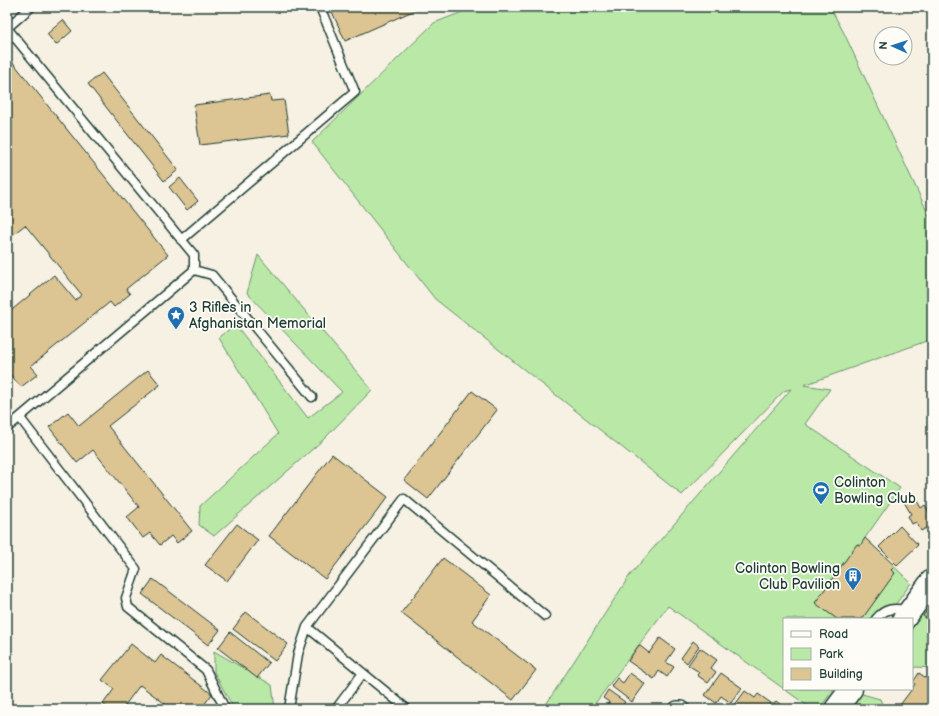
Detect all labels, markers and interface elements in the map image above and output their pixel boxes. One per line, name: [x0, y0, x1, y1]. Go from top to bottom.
north arrow: [873, 26, 913, 66]
text: N: [877, 41, 890, 50]
place label: 3 Rifles in Afghanistan Memorial: [189, 299, 326, 332]
place icon: 3 Rifles in Afghanistan Memorial: [166, 305, 186, 330]
place label: Colinton Bowling Club: [834, 474, 916, 507]
sports icon: Colinton Bowling Club: [811, 480, 831, 505]
place label: Colinton Bowling Club Pavilion: [735, 560, 840, 593]
building icon: Colinton Bowling Club Pavilion: [843, 566, 863, 591]
legend: [783, 618, 913, 690]
text: Road: [819, 627, 848, 642]
text: Park: [819, 647, 843, 662]
text: Building: [819, 667, 863, 682]

